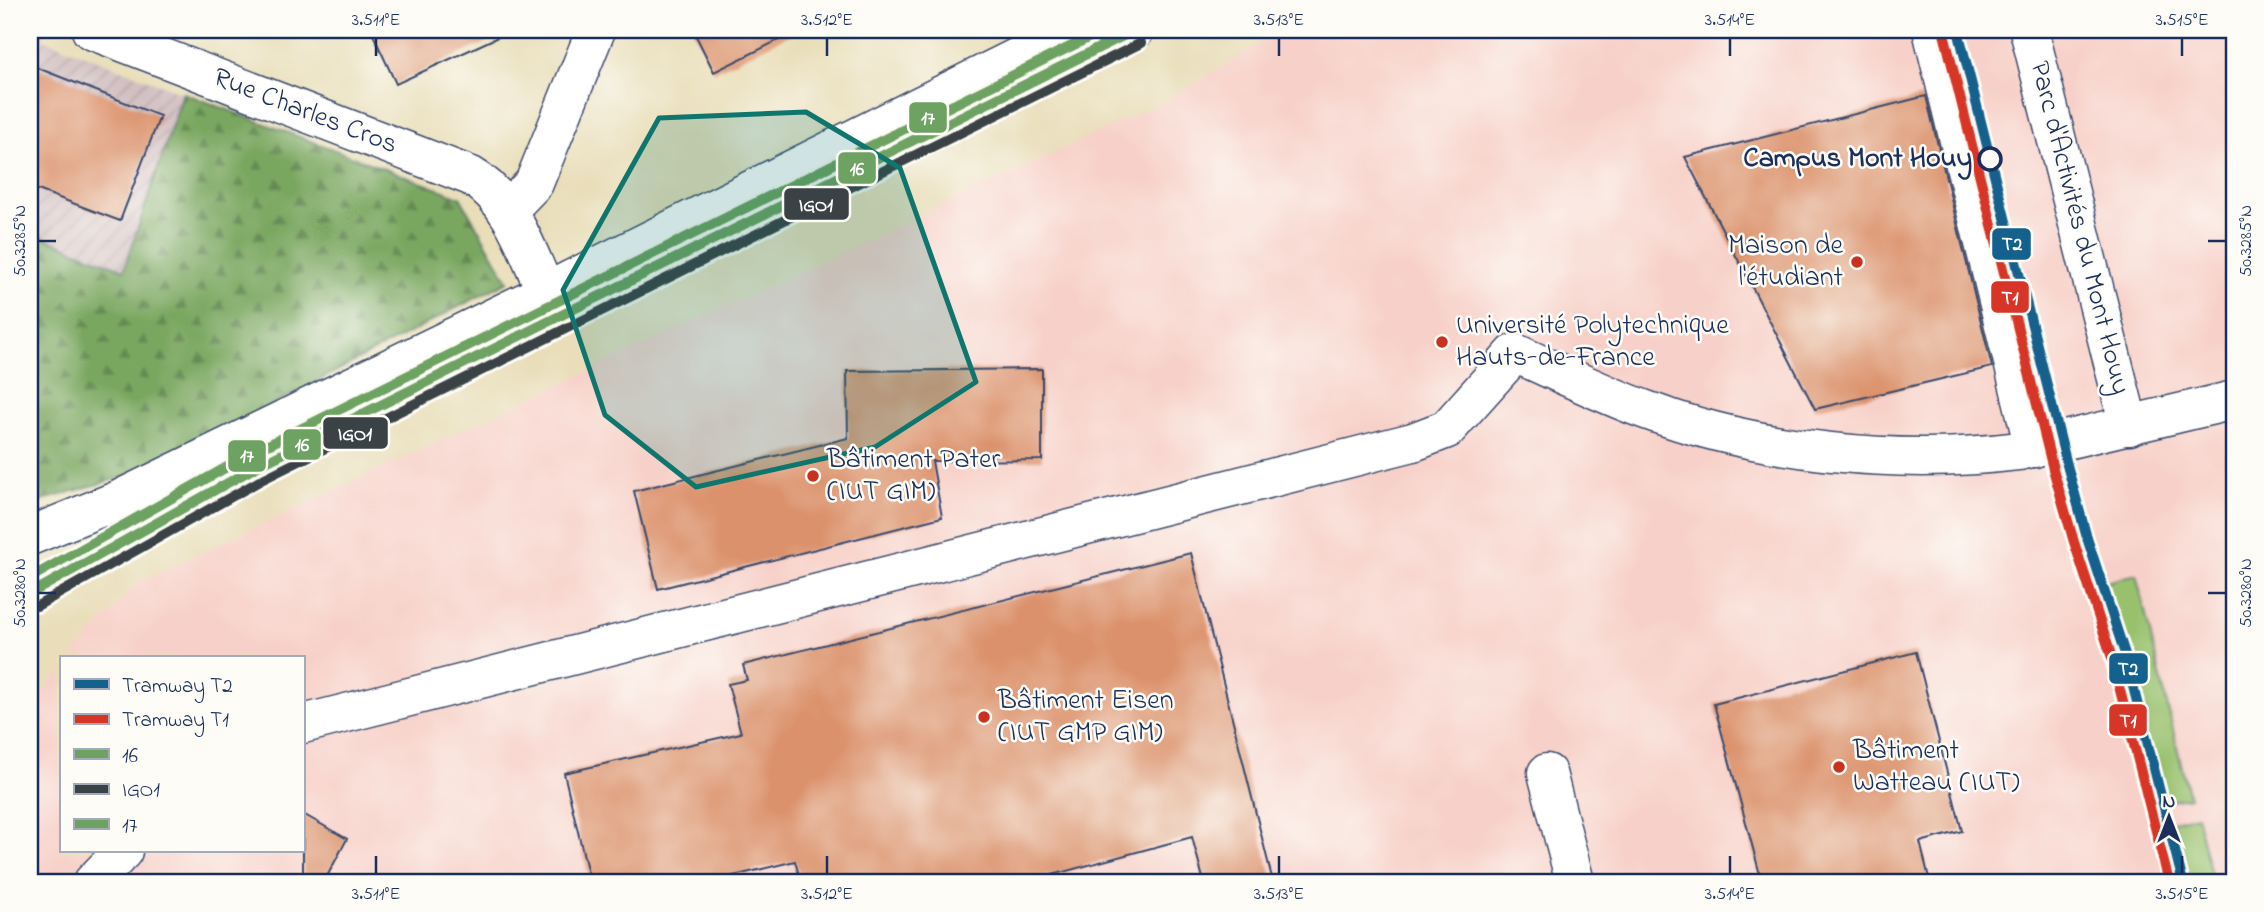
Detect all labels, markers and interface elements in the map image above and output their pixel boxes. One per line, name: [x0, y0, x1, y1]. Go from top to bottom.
text: 3.511°E: [352, 8, 400, 34]
text: 3.512°E: [801, 8, 853, 34]
text: 3.513°E: [1254, 8, 1304, 34]
text: 3.514°E: [1705, 8, 1755, 34]
text: 3.515°E: [2155, 8, 2209, 34]
street label: Parc d'Activités du Mont Houy: [2018, 57, 2140, 399]
street label: Rue Charles Cros: [207, 58, 403, 166]
line badge: 17: [908, 101, 948, 134]
text: 17: [921, 106, 935, 133]
place label: Campus Mont Houy: [1743, 139, 1972, 180]
marker: Campus Mont Houy: [1978, 147, 2002, 171]
line badge: 16: [837, 151, 877, 185]
text: 16: [850, 157, 865, 184]
line badge: IGO1: [783, 187, 850, 221]
text: IGO1: [799, 193, 833, 220]
text: 50.3285°N: [8, 205, 34, 277]
text: 50.3285°N: [2234, 205, 2260, 277]
place label: Maison de l'étudiant: [1728, 226, 1843, 299]
line badge: T2: [1991, 227, 2032, 261]
text: T2: [2002, 232, 2023, 259]
marker: Maison de l'étudiant: [1849, 254, 1865, 270]
line badge: T1: [1990, 280, 2030, 314]
text: T1: [2002, 286, 2018, 313]
place label: Université Polytechnique Hauts-de-France: [1456, 306, 1729, 379]
marker: Université Polytechnique Hauts-de-France: [1434, 334, 1450, 350]
line badge: IGO1: [322, 416, 389, 450]
text: IGO1: [338, 422, 372, 449]
line badge: 16: [282, 428, 322, 461]
text: 16: [295, 433, 310, 460]
line badge: 17: [227, 439, 267, 473]
place label: Bâtiment Pater (IUT GIM): [826, 440, 1001, 513]
text: 17: [240, 444, 254, 471]
marker: Bâtiment Pater (IUT GIM): [805, 468, 821, 484]
text: 50.3280°N: [8, 558, 34, 628]
text: 50.3280°N: [2234, 558, 2260, 628]
line badge: T2: [2108, 652, 2149, 685]
legend: [60, 656, 304, 852]
text: T2: [2118, 657, 2139, 684]
text: Tramway T2: [122, 672, 233, 704]
place label: Bâtiment Eisen (IUT GMP GIM): [997, 681, 1174, 754]
line badge: T1: [2108, 703, 2148, 737]
text: Tramway T1: [122, 706, 229, 738]
marker: Bâtiment Eisen (IUT GMP GIM): [976, 709, 992, 725]
text: T1: [2120, 709, 2136, 736]
place label: Bâtiment Watteau (IUT): [1852, 731, 2020, 804]
text: 16: [122, 742, 138, 772]
marker: Bâtiment Watteau (IUT): [1831, 759, 1847, 775]
text: IGO1: [122, 776, 160, 806]
north arrow: [2134, 782, 2204, 852]
text: N: [2163, 789, 2176, 816]
text: 17: [122, 812, 138, 842]
text: 3.511°E: [352, 882, 400, 908]
text: 3.512°E: [801, 882, 853, 908]
text: 3.513°E: [1254, 882, 1304, 908]
text: 3.514°E: [1705, 882, 1755, 908]
text: 3.515°E: [2155, 882, 2209, 908]

